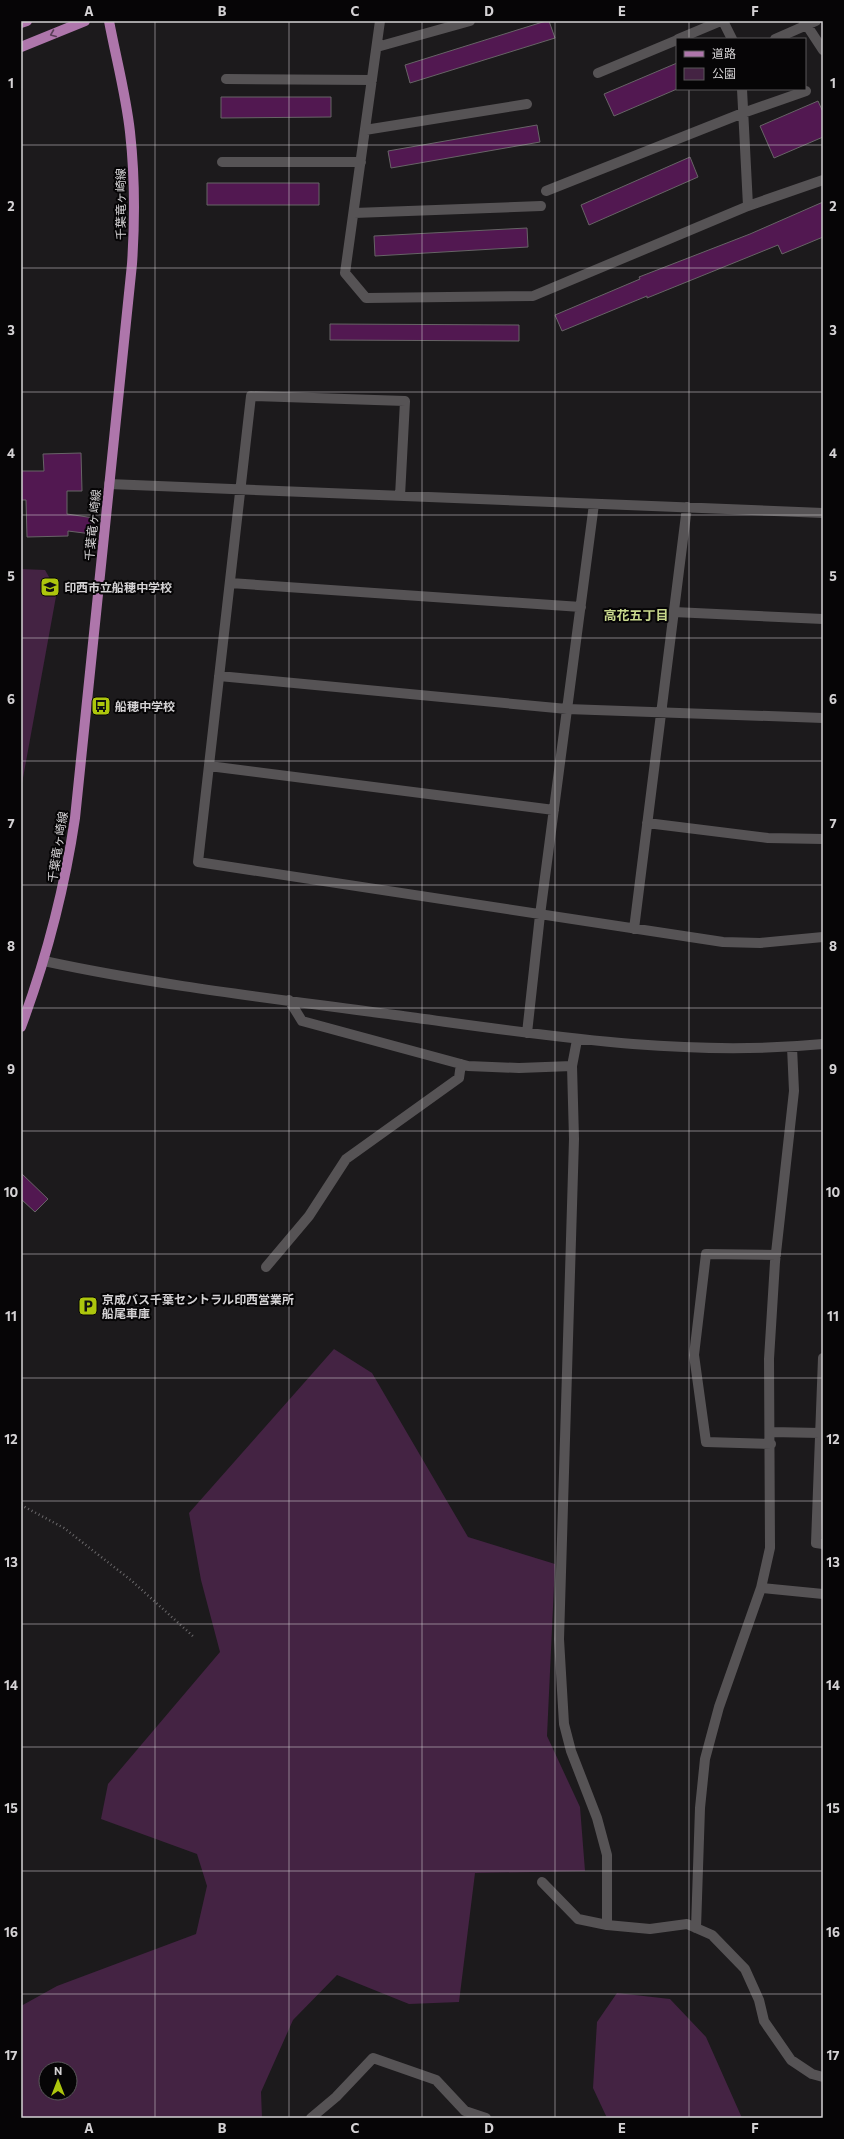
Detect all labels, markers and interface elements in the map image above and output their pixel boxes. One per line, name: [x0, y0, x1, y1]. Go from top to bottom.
text: A: [84, 3, 94, 19]
text: B: [218, 3, 227, 19]
text: C: [351, 3, 360, 19]
text: D: [484, 3, 494, 19]
text: E: [618, 3, 626, 19]
text: F: [751, 3, 759, 19]
one-way arrow: [50, 29, 58, 37]
legend: [676, 38, 806, 90]
text: 道路: [712, 46, 736, 60]
text: 公園: [712, 66, 736, 80]
text: 1: [8, 75, 14, 91]
text: 1: [830, 75, 836, 91]
street label: 千葉竜ヶ崎線: [113, 168, 127, 240]
text: 2: [7, 198, 15, 214]
text: 2: [829, 198, 837, 214]
text: 3: [7, 322, 15, 338]
text: 3: [829, 322, 837, 338]
text: 4: [7, 445, 15, 461]
text: 4: [829, 445, 837, 461]
street label: 千葉竜ヶ崎線: [81, 488, 103, 562]
text: 5: [7, 568, 15, 584]
text: 5: [829, 568, 837, 584]
school or university icon: 印西市立船穂中学校: [39, 576, 61, 598]
place label: 印西市立船穂中学校: [64, 580, 172, 594]
district label: 高花五丁目: [603, 607, 669, 623]
text: 6: [7, 691, 15, 707]
text: 6: [829, 691, 837, 707]
bus stop icon: 船穂中学校: [90, 695, 112, 717]
place label: 船穂中学校: [115, 699, 175, 713]
street label: 千葉竜ヶ崎線: [44, 810, 70, 884]
text: 7: [7, 815, 15, 831]
text: 7: [829, 815, 837, 831]
text: 8: [7, 938, 15, 954]
text: 8: [829, 938, 837, 954]
text: 9: [7, 1061, 15, 1077]
text: 9: [829, 1061, 837, 1077]
text: 10: [4, 1184, 19, 1200]
text: 10: [826, 1184, 841, 1200]
place label: 京成バス千葉セントラル印西営業所 船尾車庫: [102, 1292, 294, 1320]
parking icon: 京成バス千葉セントラル印西営業所 船尾車庫: [77, 1295, 99, 1317]
text: 11: [5, 1308, 17, 1324]
text: 11: [827, 1308, 839, 1324]
text: 12: [4, 1431, 18, 1447]
text: 12: [826, 1431, 840, 1447]
text: 13: [4, 1554, 18, 1570]
text: 13: [826, 1554, 840, 1570]
text: 14: [4, 1677, 18, 1693]
text: 14: [826, 1677, 840, 1693]
text: 15: [4, 1800, 18, 1816]
text: 15: [826, 1800, 840, 1816]
text: 16: [4, 1924, 18, 1940]
text: 16: [826, 1924, 840, 1940]
text: 17: [4, 2047, 18, 2063]
text: 17: [826, 2047, 840, 2063]
north arrow: [38, 2061, 78, 2101]
text: N: [54, 2064, 62, 2077]
text: A: [84, 2120, 94, 2136]
text: B: [218, 2120, 227, 2136]
text: C: [351, 2120, 360, 2136]
text: D: [484, 2120, 494, 2136]
text: E: [618, 2120, 626, 2136]
text: F: [751, 2120, 759, 2136]

